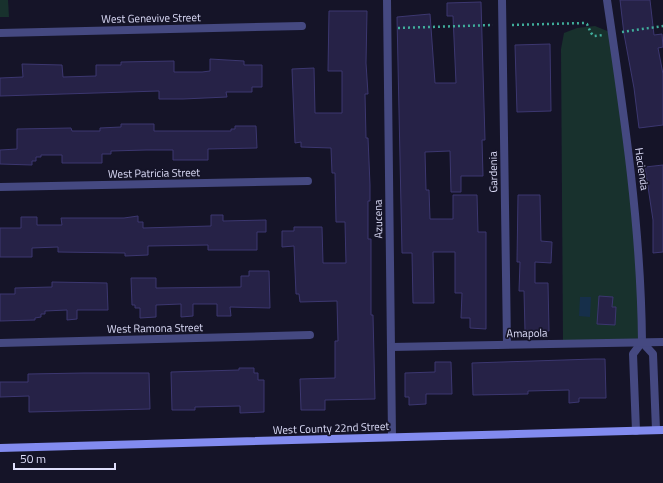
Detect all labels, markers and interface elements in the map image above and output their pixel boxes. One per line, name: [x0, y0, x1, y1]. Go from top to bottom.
street label: West Genevive Street: [101, 9, 201, 27]
street label: Hacienda: [631, 147, 653, 192]
street label: Gardenia: [485, 151, 501, 193]
street label: West Patricia Street: [108, 164, 200, 182]
street label: Azucena: [370, 199, 386, 239]
street label: West Ramona Street: [107, 319, 203, 337]
street label: Amapola: [506, 325, 548, 341]
street label: West County 22nd Street: [273, 418, 390, 438]
scale bar: [14, 445, 115, 471]
text: 50 m: [20, 449, 46, 468]

